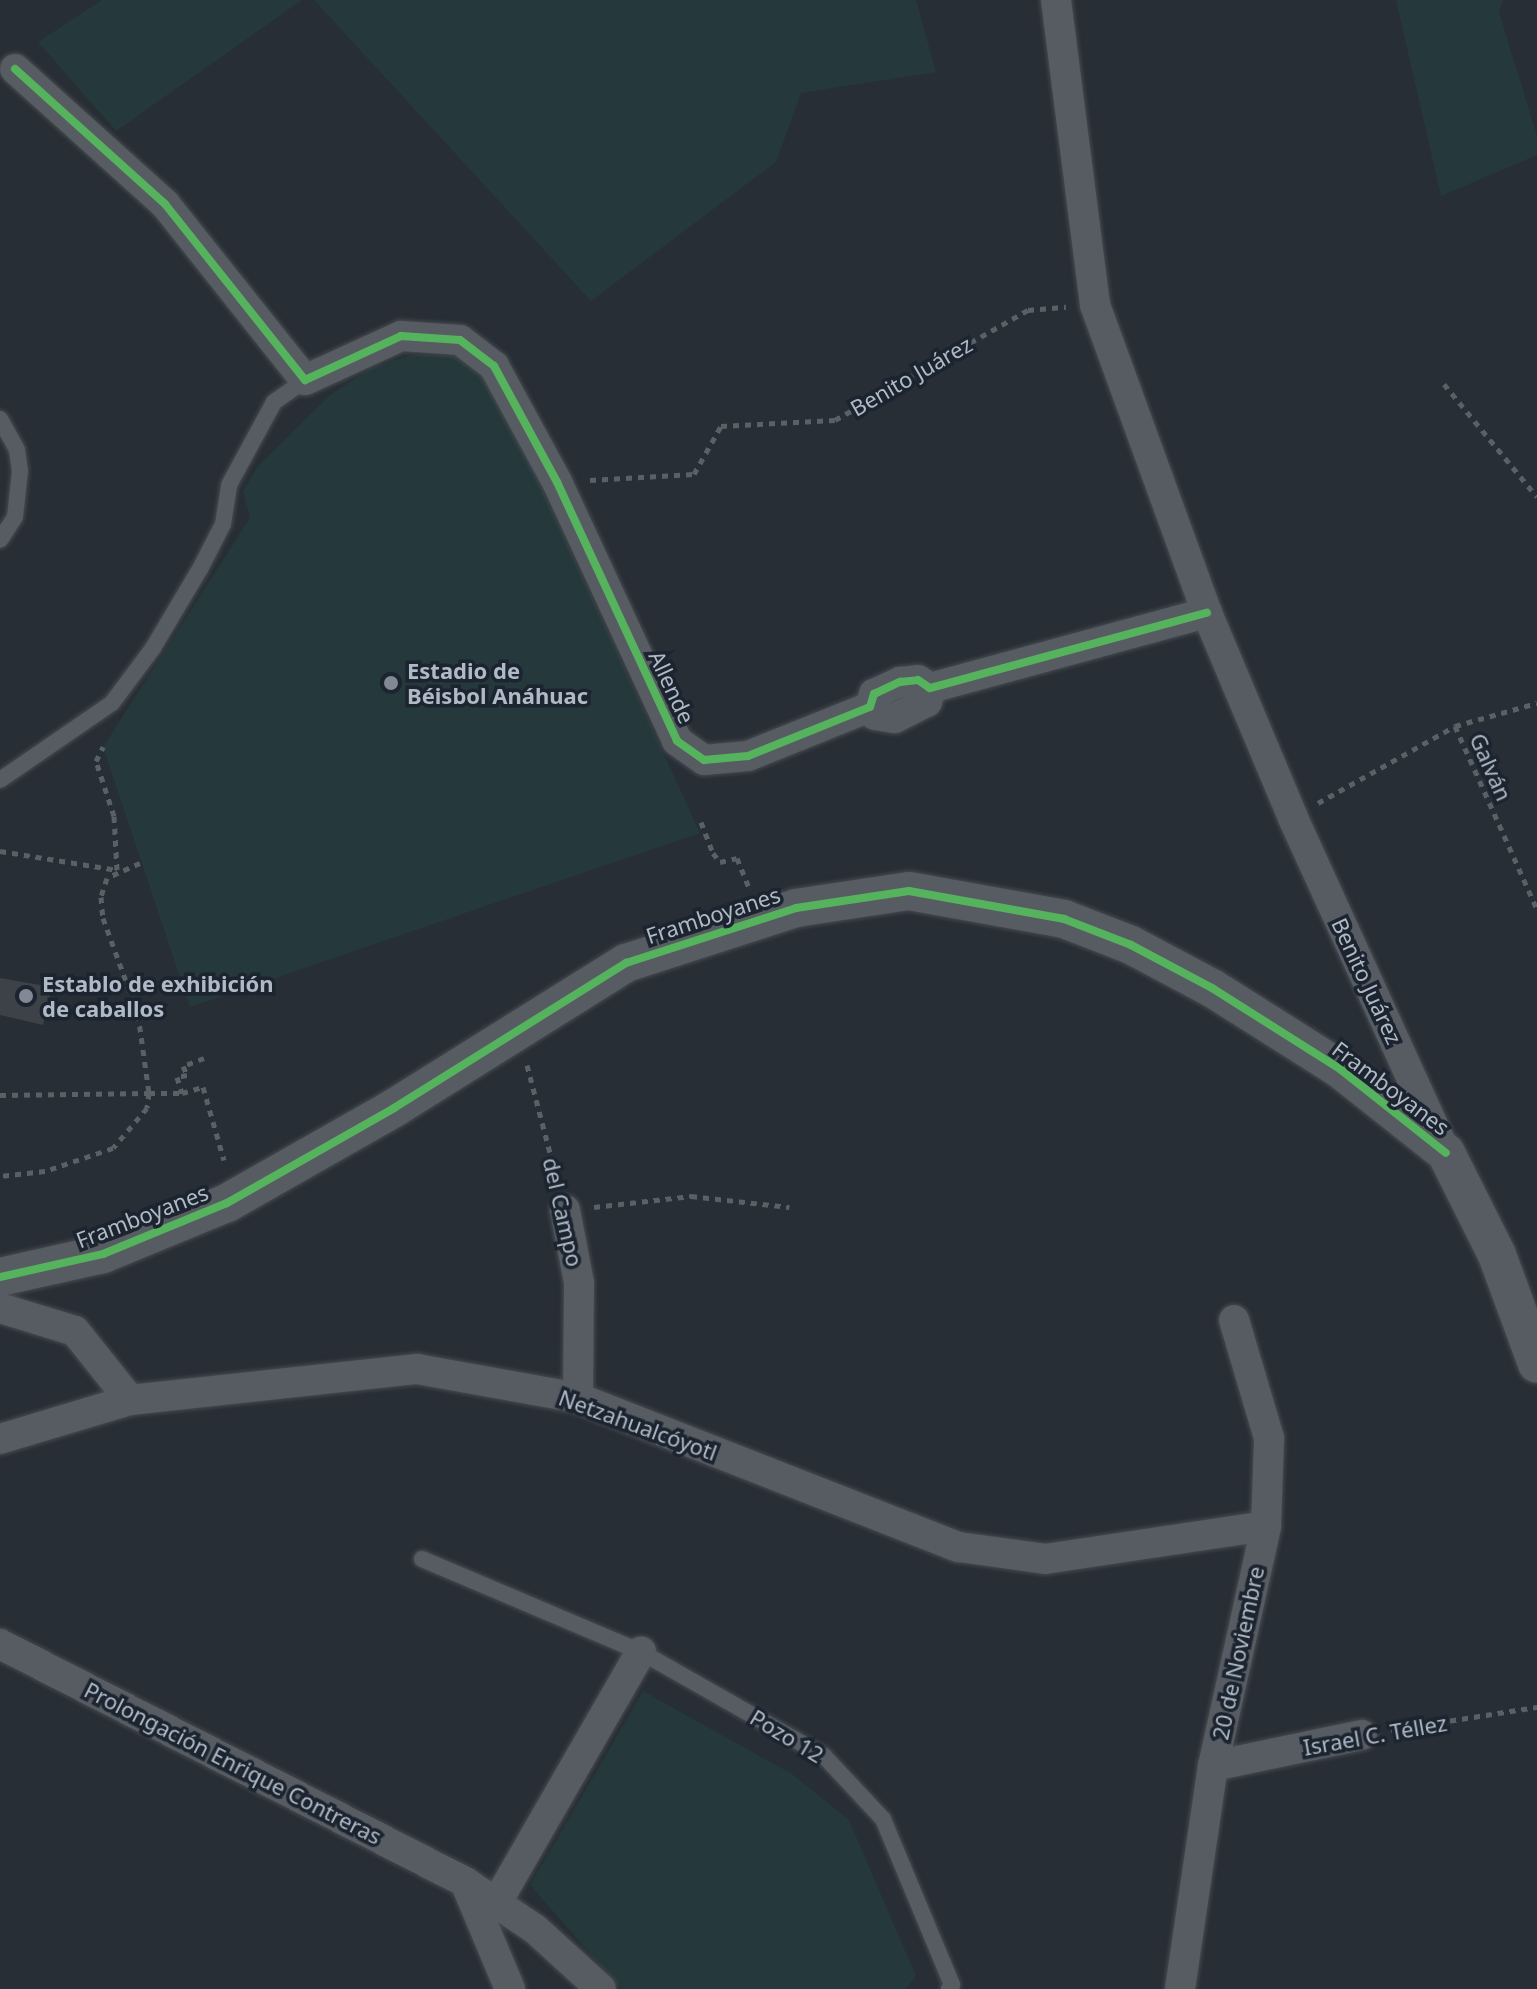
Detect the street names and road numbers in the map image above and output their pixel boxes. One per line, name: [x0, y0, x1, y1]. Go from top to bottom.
street label: Benito Juárez: [845, 331, 977, 421]
street label: Allende: [644, 646, 700, 728]
street label: Galván: [1464, 729, 1518, 805]
street label: Framboyanes: [643, 881, 783, 949]
street label: Benito Juárez: [1326, 914, 1408, 1048]
street label: Framboyanes: [1327, 1035, 1455, 1141]
street label: del Campo: [538, 1155, 588, 1269]
street label: Framboyanes: [72, 1179, 212, 1253]
street label: Netzahualcóyotl: [555, 1384, 721, 1466]
street label: 20 de Noviembre: [1207, 1564, 1269, 1742]
street label: Prolongación Enrique Contreras: [80, 1676, 386, 1850]
street label: Pozo 12: [746, 1704, 828, 1768]
street label: Israel C. Téllez: [1301, 1709, 1449, 1761]

